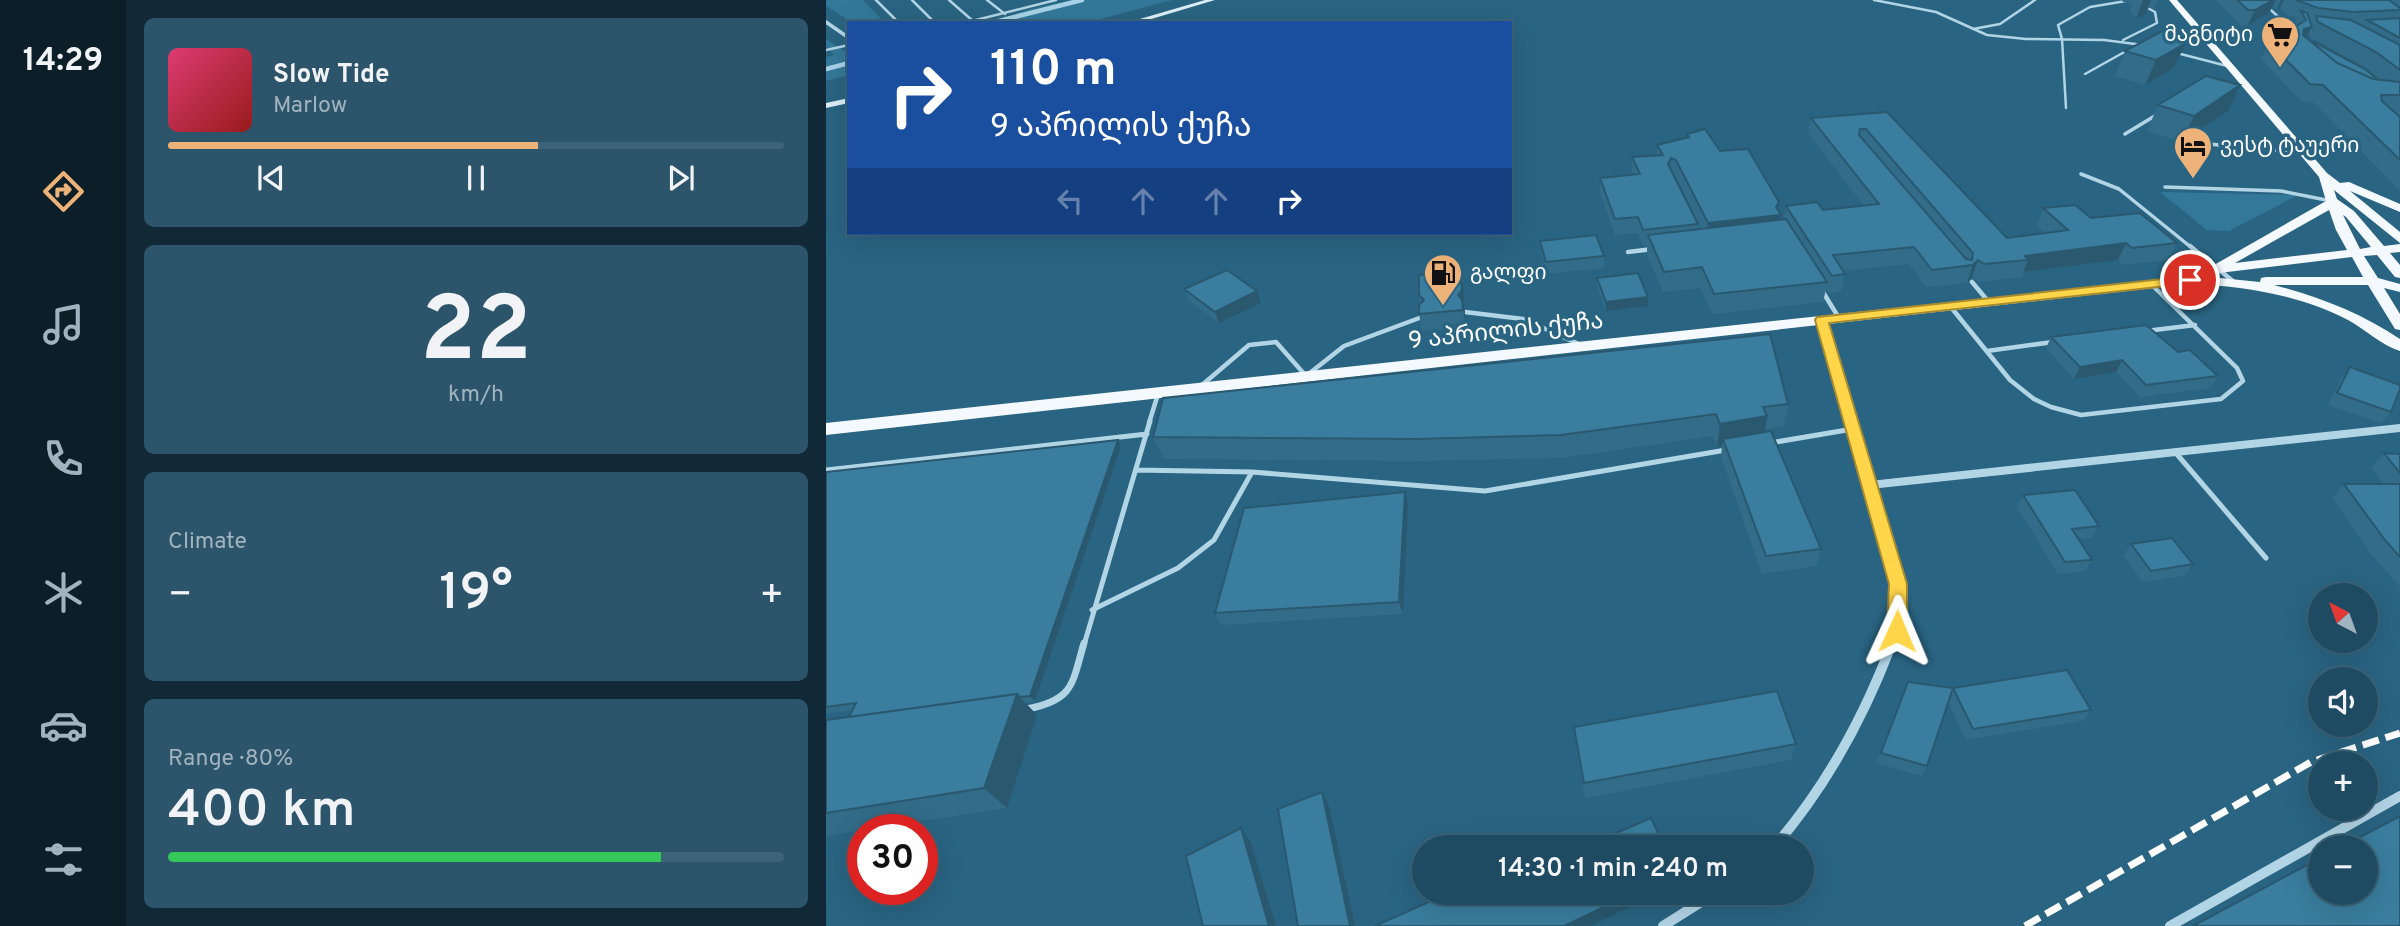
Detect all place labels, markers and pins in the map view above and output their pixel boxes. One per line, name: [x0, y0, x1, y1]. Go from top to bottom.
supermarket icon: მაგნიტი: [2259, 14, 2301, 69]
place label: მაგნიტი: [2164, 22, 2253, 49]
hotel icon: ვესტ ტაუერი: [2172, 125, 2214, 180]
place label: ვესტ ტაუერი: [2220, 133, 2359, 160]
pin: [2160, 250, 2220, 310]
fuel station icon: გალფი: [1422, 252, 1464, 307]
place label: გალფი: [1470, 260, 1547, 287]

